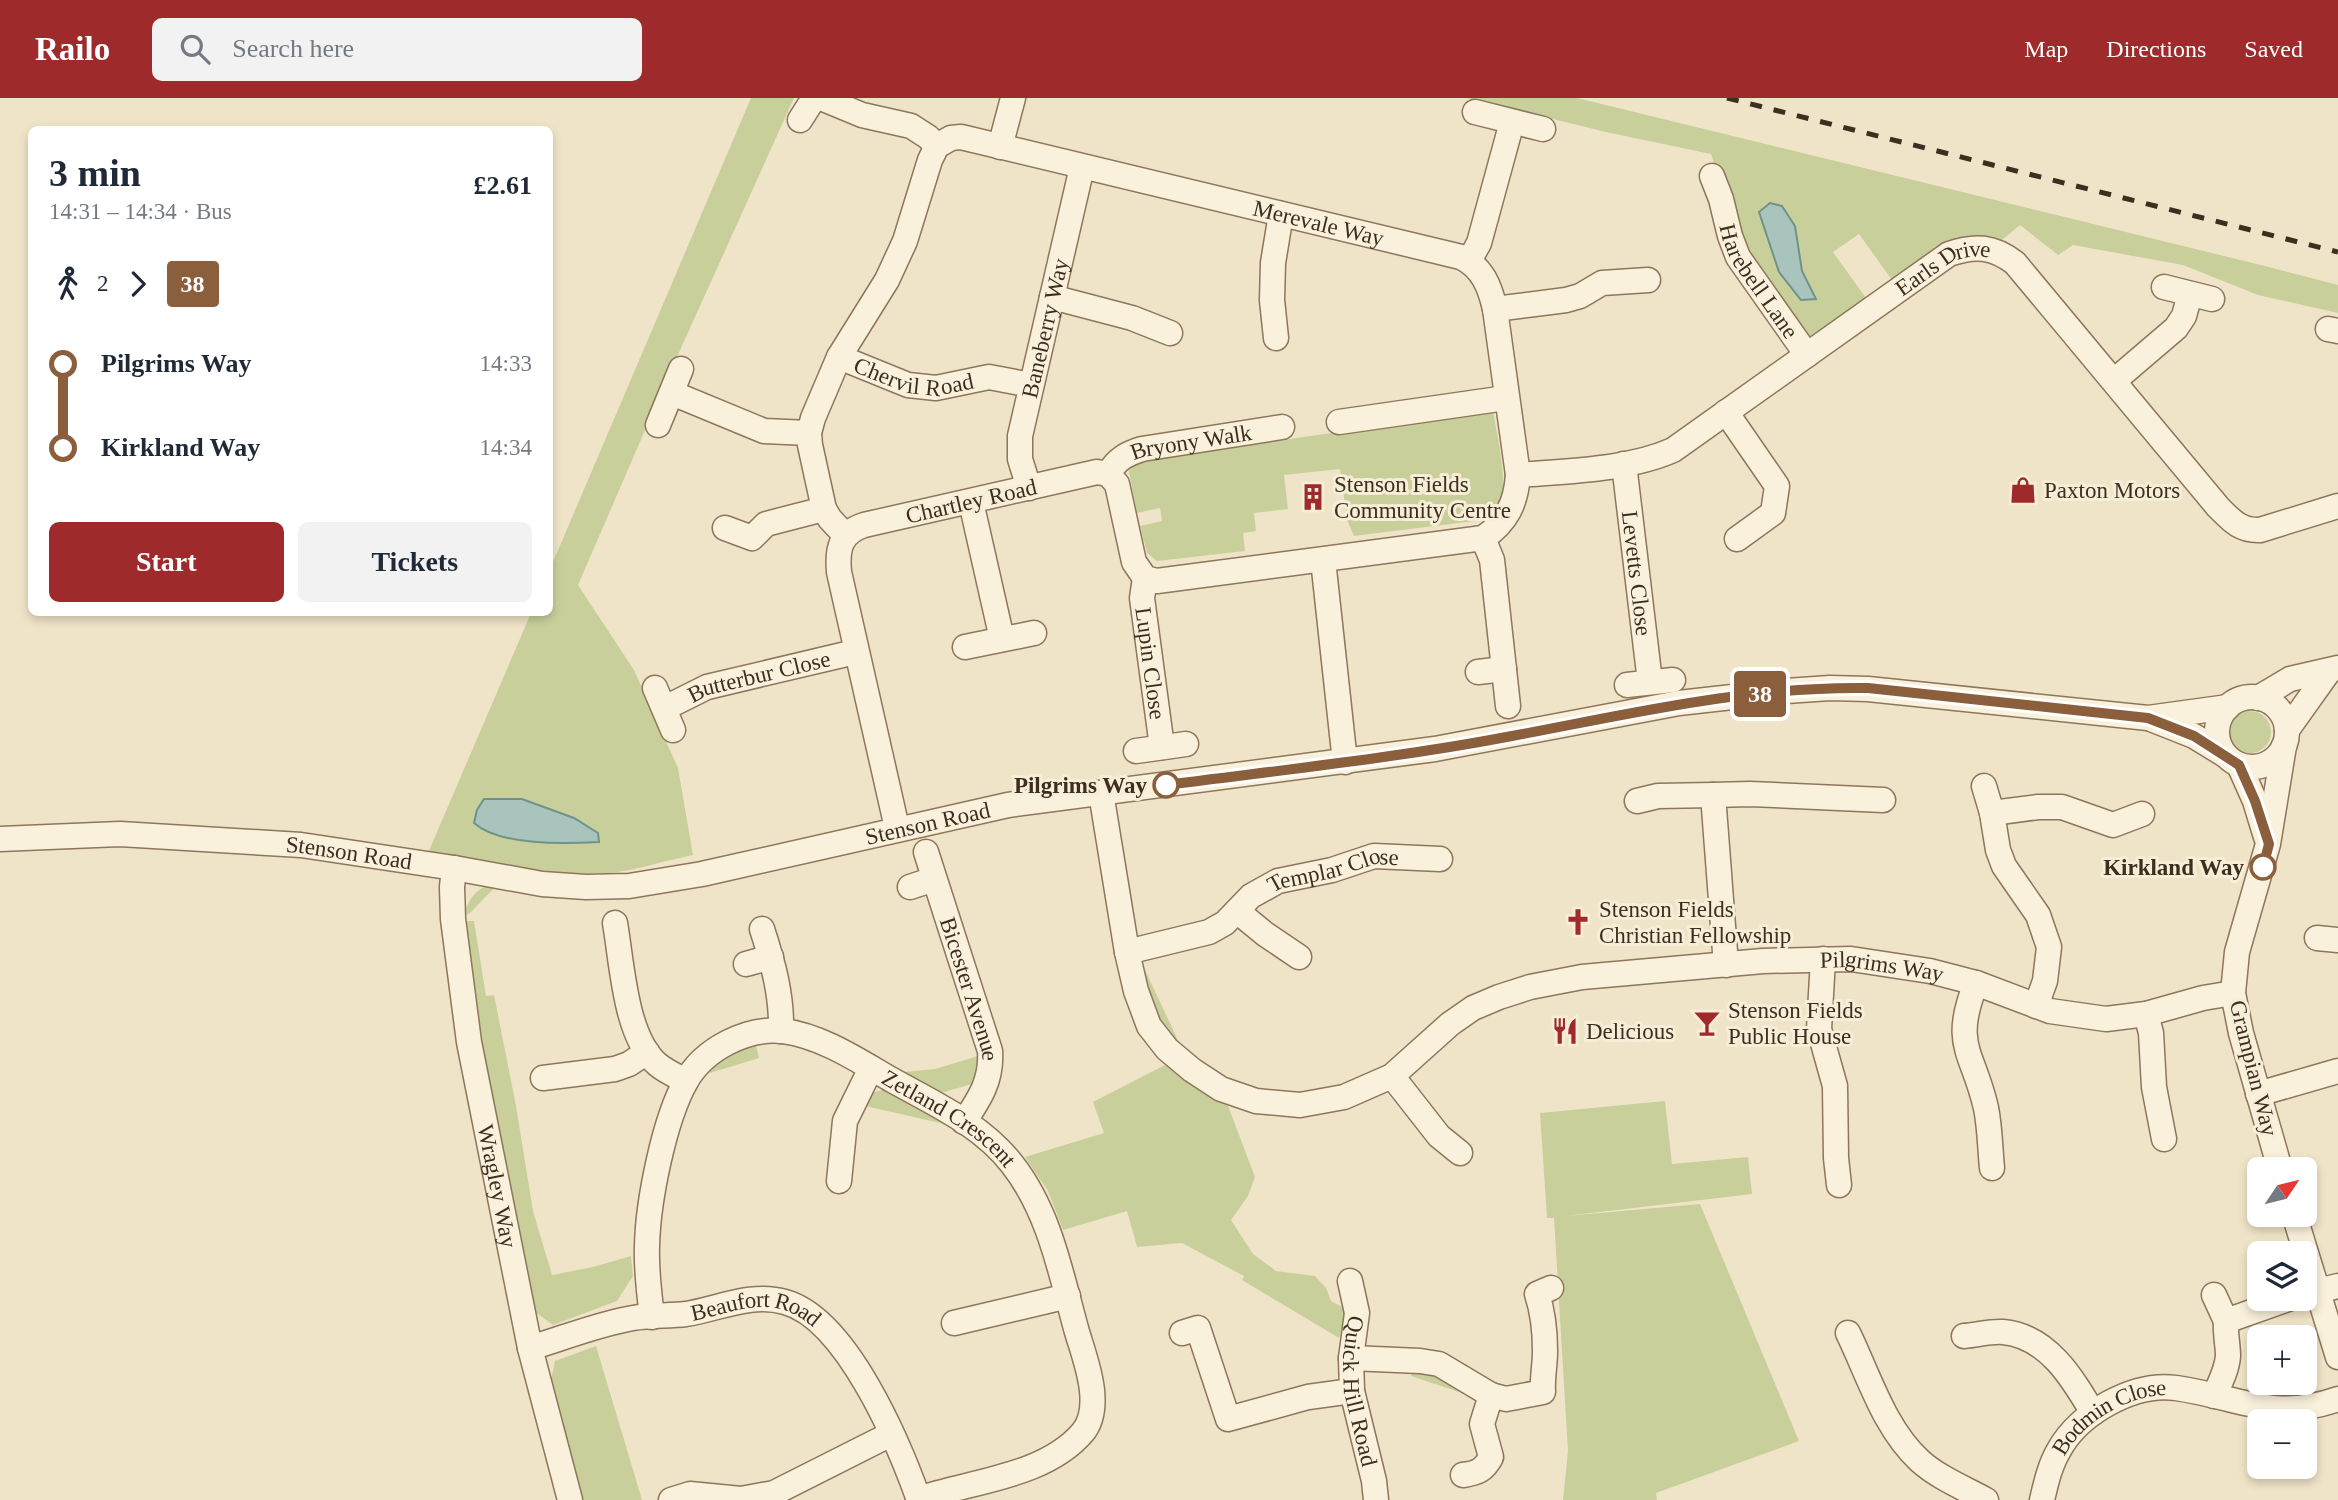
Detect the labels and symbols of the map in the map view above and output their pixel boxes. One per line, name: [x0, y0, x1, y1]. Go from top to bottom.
street label: Merevale Way: [1250, 196, 1387, 251]
street label: Harebell Lane: [1714, 221, 1803, 343]
street label: Earls Drive: [1891, 236, 1993, 301]
street label: Baneberry Way: [1017, 255, 1074, 401]
street label: Chervil Road: [850, 352, 976, 402]
street label: Bryony Walk: [1127, 420, 1254, 465]
place label: Stenson Fields Community Centre: [1334, 472, 1511, 523]
street label: Chartley Road: [903, 474, 1039, 529]
shop icon: Paxton Motors: [2008, 475, 2038, 505]
place label: Paxton Motors: [2044, 478, 2180, 503]
building icon: Stenson Fields Community Centre: [1298, 482, 1328, 512]
street label: Levetts Close: [1617, 509, 1656, 637]
street label: Lupin Close: [1130, 606, 1170, 721]
street label: Butterbur Close: [684, 646, 833, 708]
line badge: 38: [1728, 671, 1792, 717]
marker: Pilgrims Way: [1153, 772, 1179, 798]
place label: Pilgrims Way: [1014, 773, 1147, 798]
street label: Stenson Road: [863, 797, 993, 850]
street label: Stenson Road: [285, 832, 414, 875]
street label: Templar Close: [1263, 843, 1399, 897]
marker: Kirkland Way: [2250, 854, 2276, 880]
place label: Kirkland Way: [2103, 855, 2244, 880]
place label: Stenson Fields Christian Fellowship: [1599, 897, 1791, 948]
church icon: Stenson Fields Christian Fellowship: [1563, 907, 1593, 937]
street label: Bicester Avenue: [935, 914, 1002, 1061]
street label: Pilgrims Way: [1820, 946, 1947, 987]
place label: Stenson Fields Public House: [1728, 998, 1863, 1049]
street label: Grampian Way: [2225, 998, 2283, 1139]
bar icon: Stenson Fields Public House: [1692, 1008, 1722, 1038]
restaurant icon: Delicious: [1550, 1016, 1580, 1046]
place label: Delicious: [1586, 1019, 1674, 1044]
street label: Zetland Crescent: [878, 1065, 1022, 1172]
street label: Wragley Way: [473, 1122, 522, 1250]
north arrow: [2247, 1157, 2317, 1227]
street label: Beaufort Road: [688, 1287, 826, 1332]
street label: Quick Hill Road: [1338, 1314, 1382, 1469]
street label: Bodmin Close: [2047, 1375, 2167, 1459]

